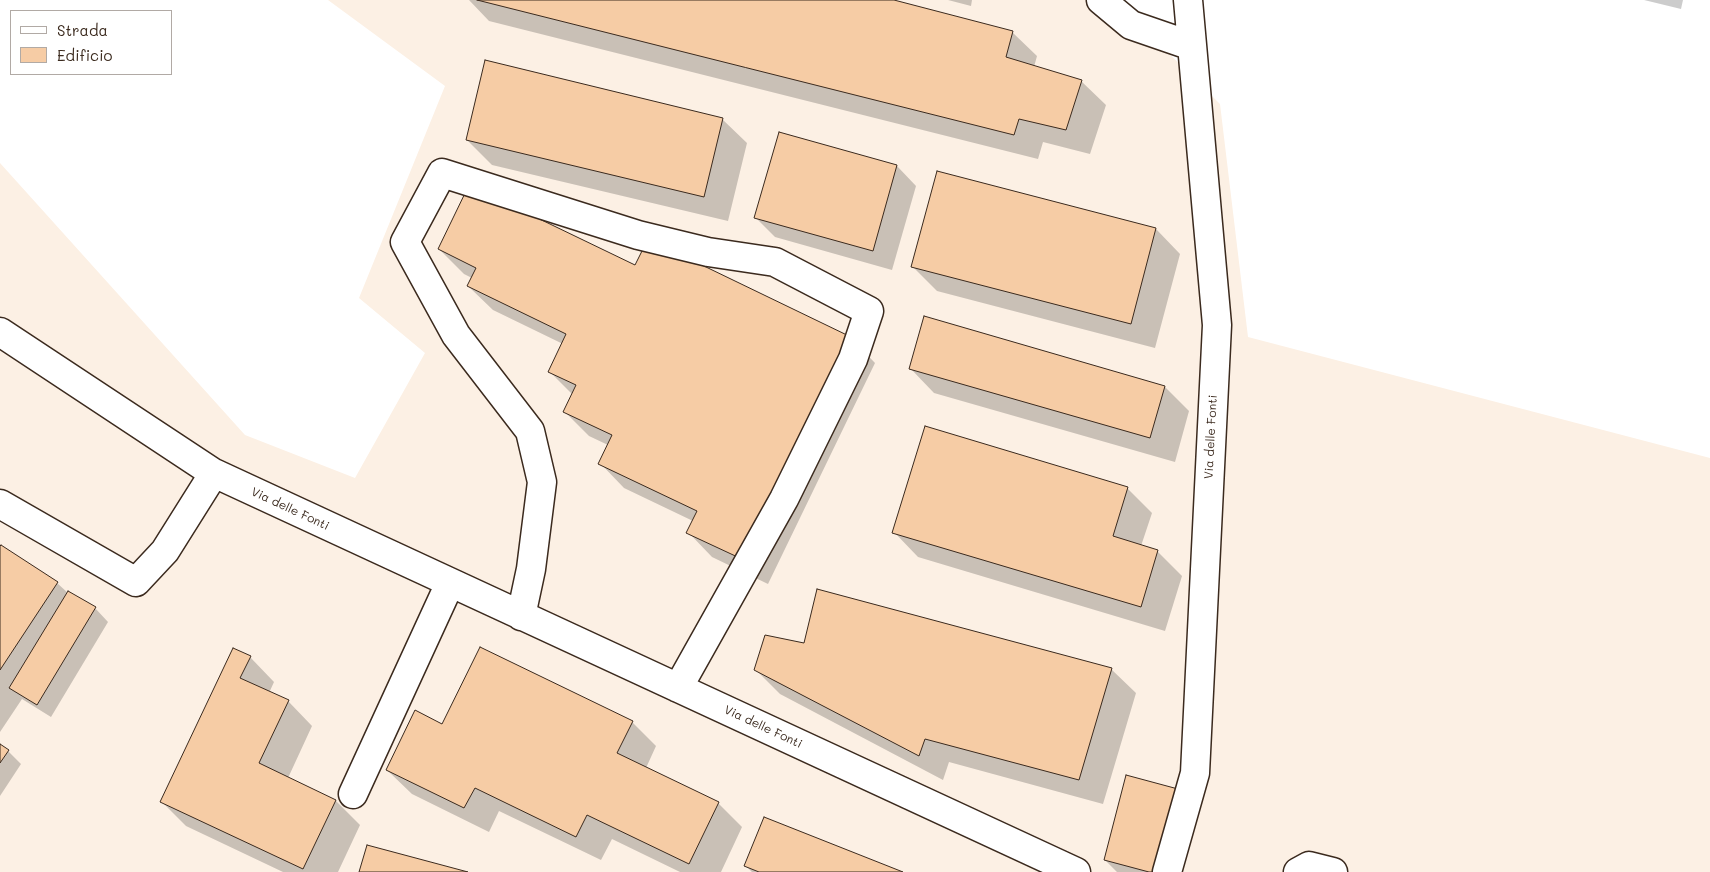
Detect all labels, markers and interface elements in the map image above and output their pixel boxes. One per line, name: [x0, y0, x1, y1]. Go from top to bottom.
legend: [10, 10, 172, 75]
text: Strada: [57, 20, 108, 40]
text: Edificio: [57, 45, 112, 65]
street label: Via delle Fonti: [1202, 394, 1220, 480]
street label: Via delle Fonti: [249, 485, 331, 533]
street label: Via delle Fonti: [722, 703, 804, 751]

